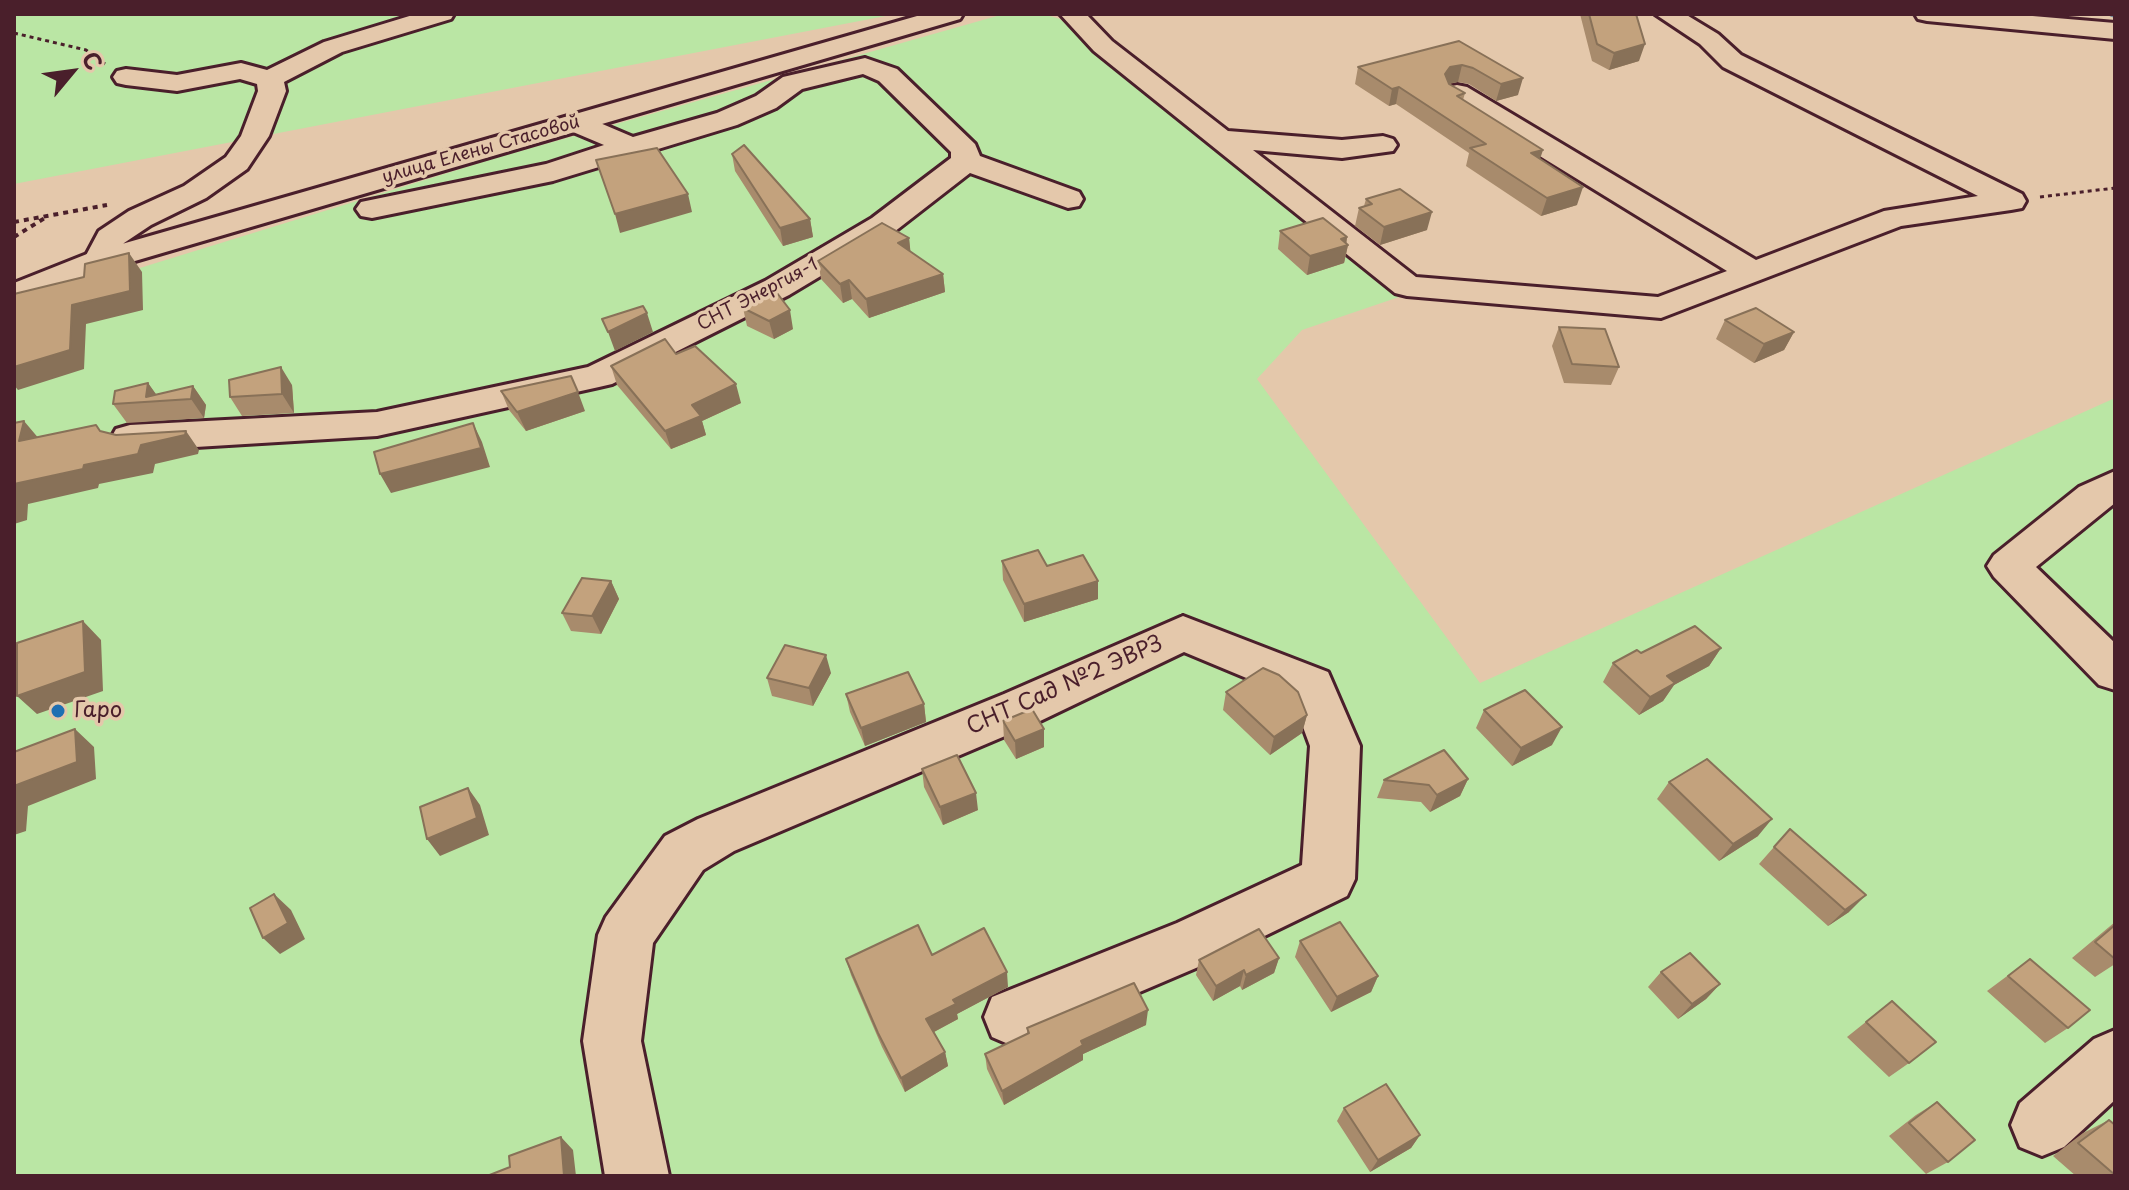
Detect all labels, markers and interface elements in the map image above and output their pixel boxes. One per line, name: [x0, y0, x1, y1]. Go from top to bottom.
north arrow: [32, 32, 112, 112]
text: С: [75, 45, 112, 75]
street label: улица Елены Стасовой: [380, 111, 582, 189]
street label: СНТ Энергия-1: [694, 254, 822, 336]
street label: СНТ Сад №2 ЭВРЗ: [963, 631, 1167, 741]
place label: Гаро: [74, 698, 122, 724]
marker: Гаро: [49, 702, 67, 720]

